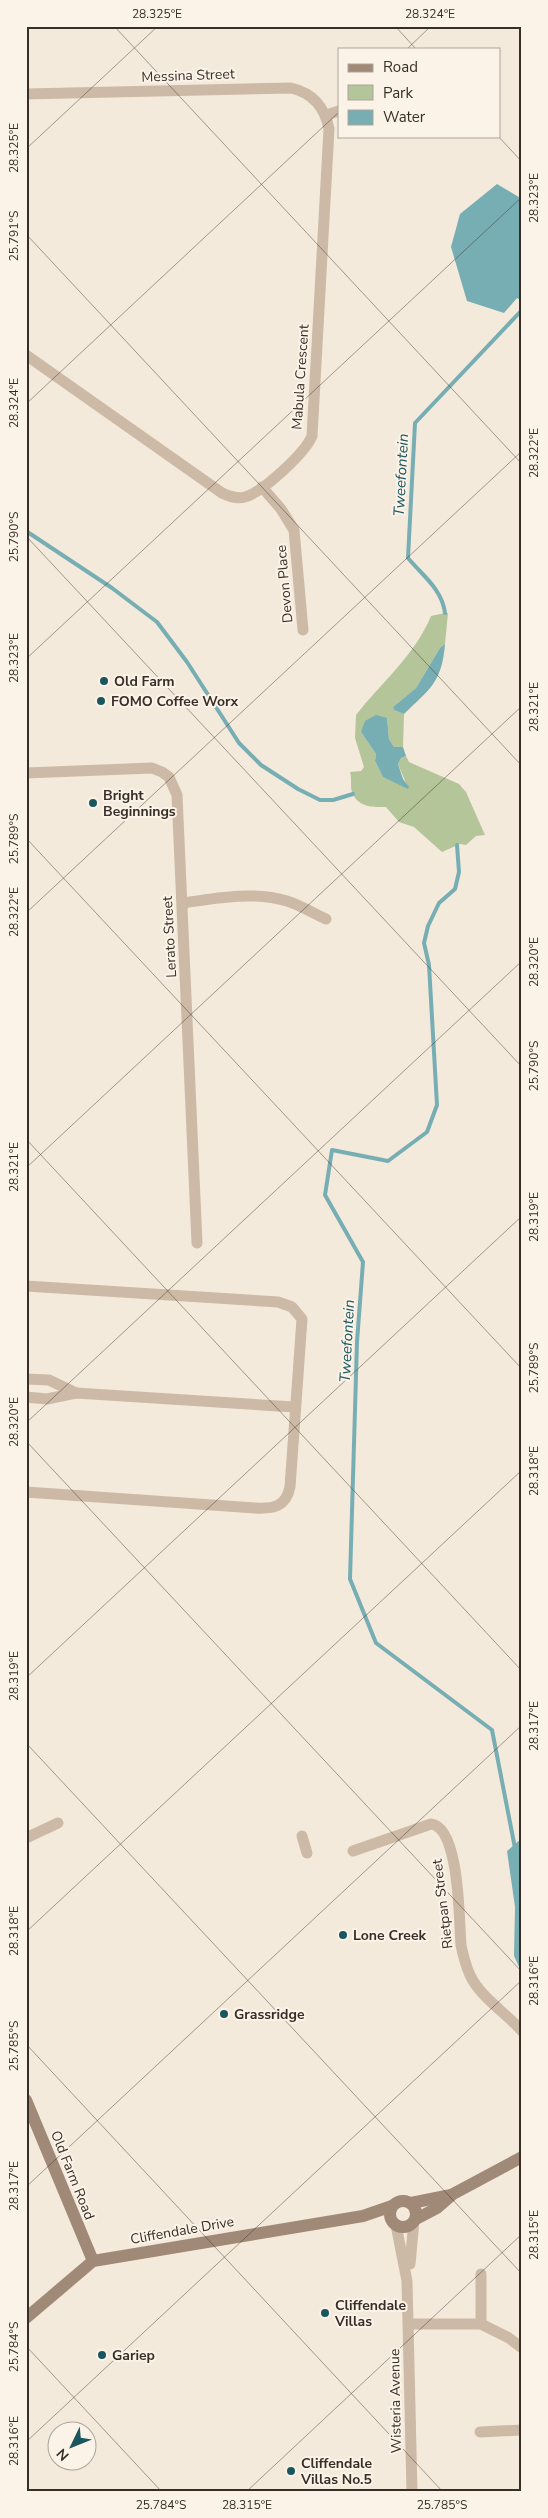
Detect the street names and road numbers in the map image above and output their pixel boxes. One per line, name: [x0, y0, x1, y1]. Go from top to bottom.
street label: Messina Street: [141, 64, 235, 87]
street label: Mabula Crescent: [287, 324, 314, 430]
street label: Devon Place: [272, 544, 297, 624]
street label: Lerato Street: [158, 896, 181, 978]
street label: Rietpan Street: [428, 1858, 457, 1950]
street label: Old Farm Road: [46, 2128, 99, 2223]
street label: Cliffendale Drive: [129, 2212, 235, 2249]
street label: Wisteria Avenue: [385, 2349, 406, 2453]

